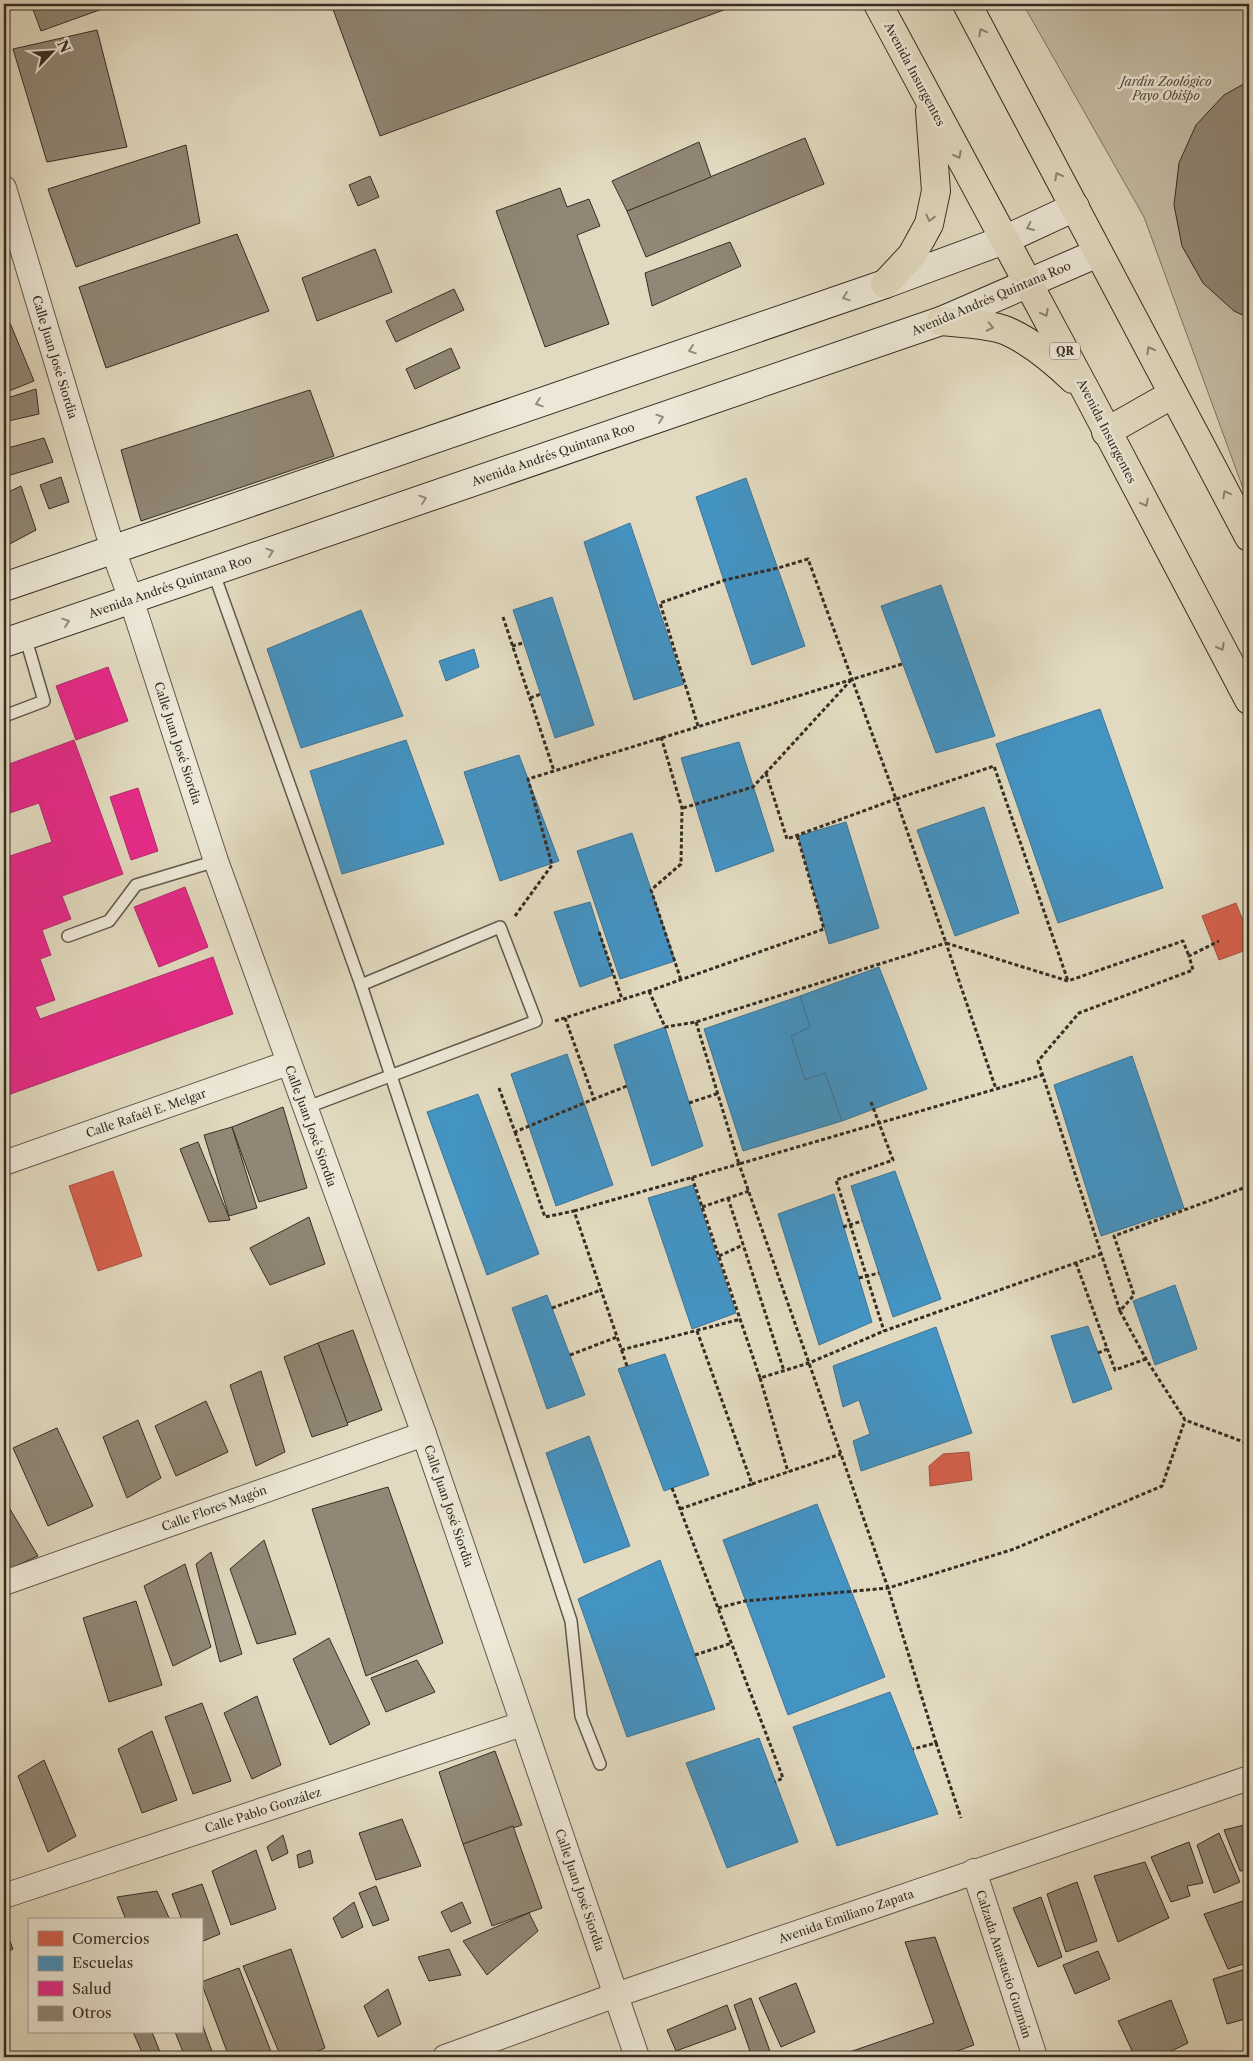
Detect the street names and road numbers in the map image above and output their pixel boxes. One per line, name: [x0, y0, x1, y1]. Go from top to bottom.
street label: Avenida Insurgentes: [881, 19, 949, 128]
street label: Avenida Andrés Quintana Roo: [908, 258, 1073, 339]
street label: Calle Juan José Siordia: [29, 294, 81, 421]
road number: QR: [1050, 342, 1080, 360]
street label: Avenida Insurgentes: [1074, 375, 1140, 486]
street label: Avenida Andrés Quintana Roo: [469, 419, 637, 489]
street label: Avenida Andrés Quintana Roo: [86, 551, 254, 621]
street label: Calle Juan José Siordia: [151, 680, 205, 807]
street label: Calle Juan José Siordia: [282, 1063, 340, 1189]
street label: Calle Rafaél E. Melgar: [84, 1085, 208, 1141]
street label: Calle Juan José Siordia: [421, 1443, 477, 1570]
street label: Calle Flores Magón: [159, 1482, 269, 1534]
street label: Calle Pablo González: [203, 1784, 323, 1836]
street label: Calle Juan José Siordia: [552, 1827, 608, 1954]
street label: Avenida Emiliano Zapata: [775, 1886, 916, 1947]
street label: Calzada Anastacio Guzmán: [973, 1888, 1035, 2041]

